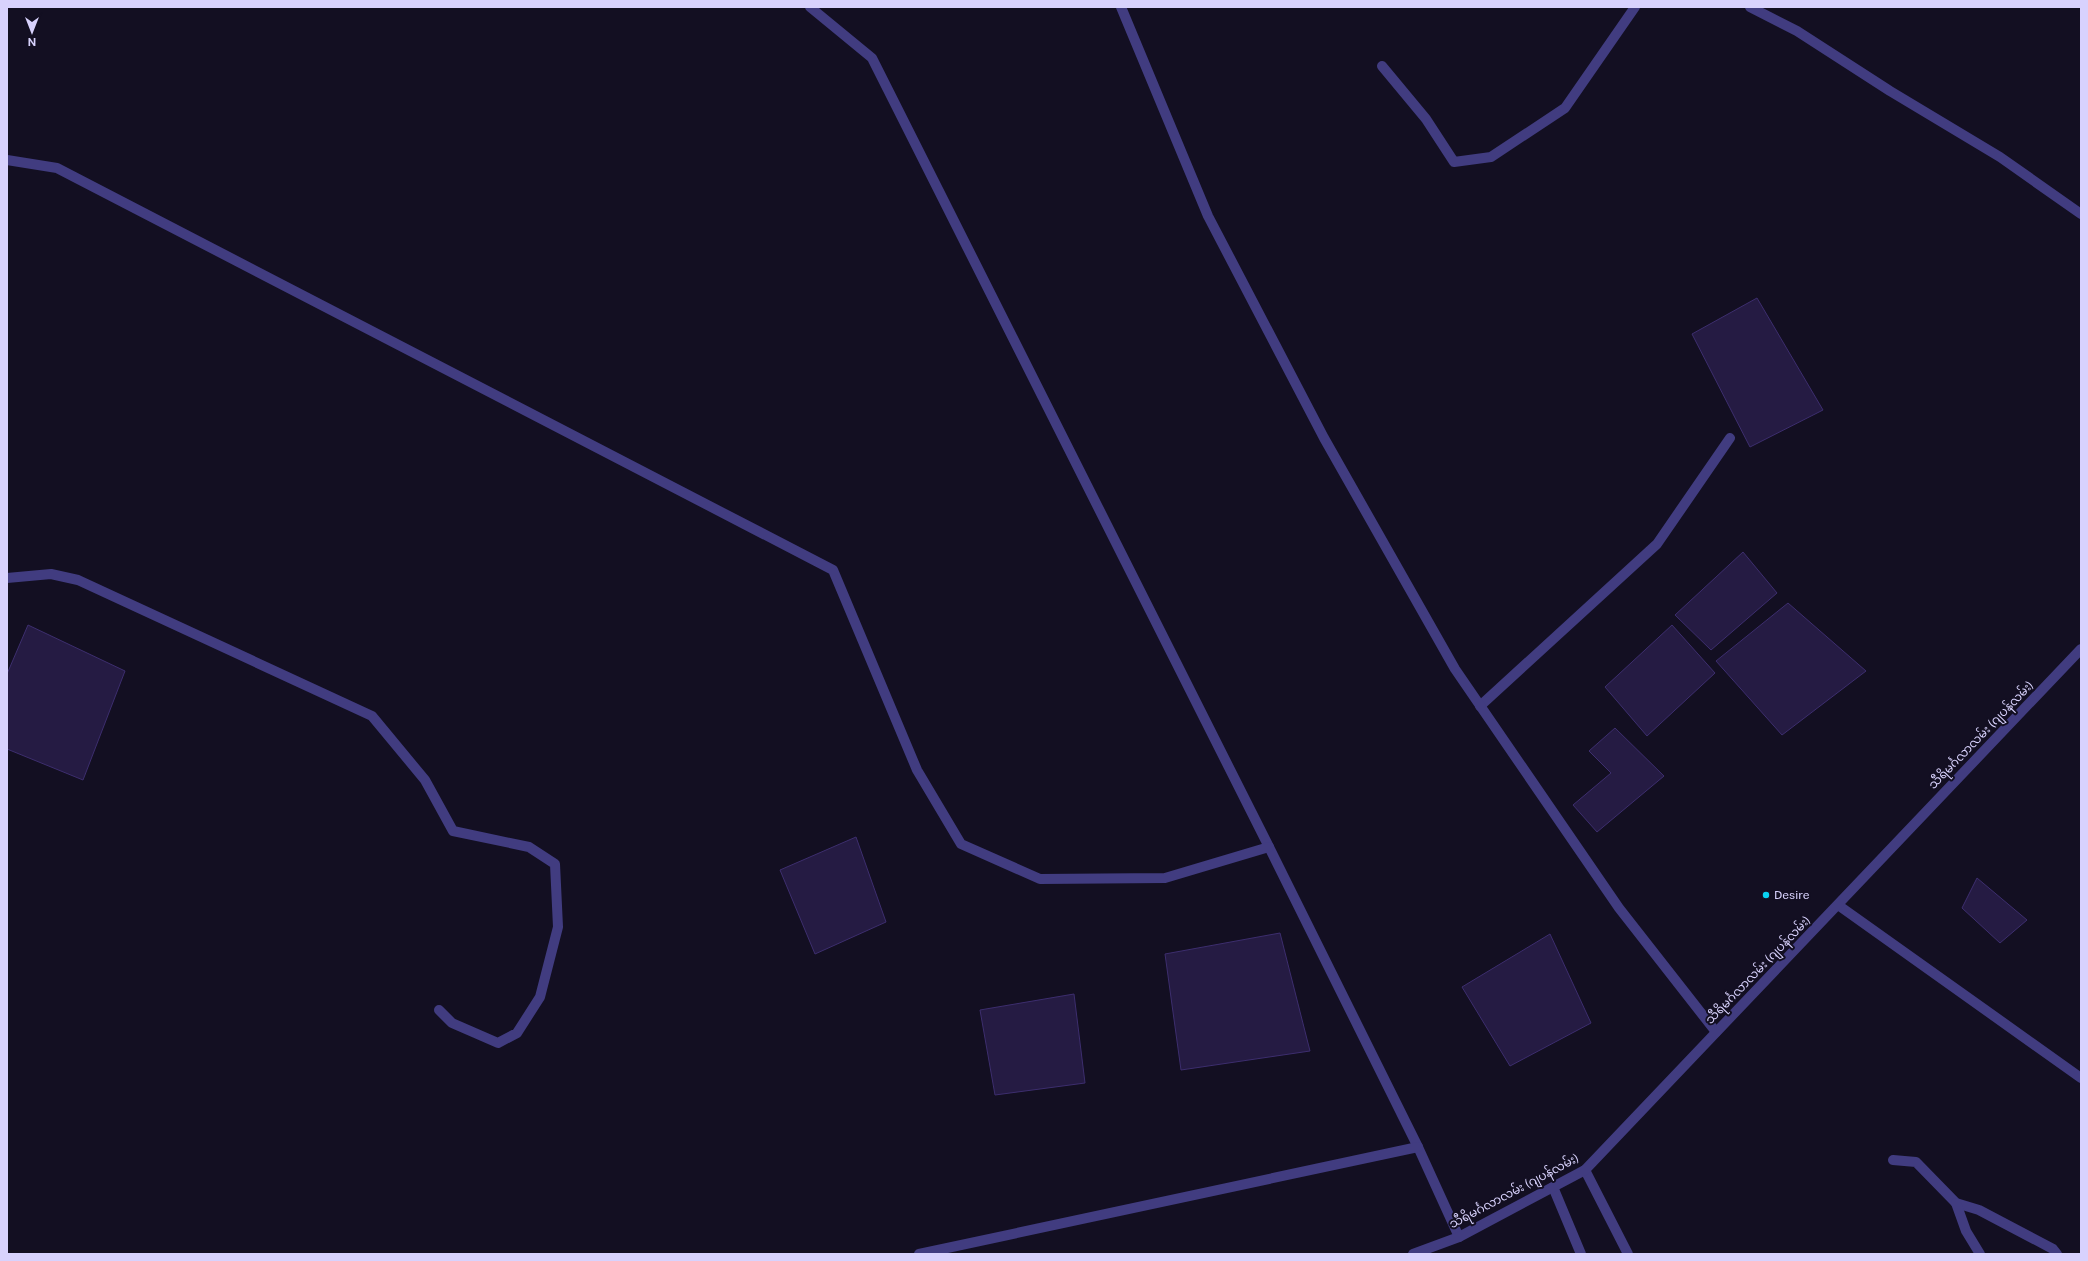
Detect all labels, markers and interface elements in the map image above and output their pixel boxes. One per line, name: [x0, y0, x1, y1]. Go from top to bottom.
north arrow: [12, 12, 52, 52]
text: N: [28, 36, 36, 48]
street label: သီရိမင်္ဂလာလမ်း (ဂျပန်လမ်း): [1924, 677, 2038, 794]
place label: Desire: [1774, 888, 1810, 902]
marker: Desire: [1761, 890, 1771, 900]
street label: သီရိမင်္ဂလာလမ်း (ဂျပန်လမ်း): [1701, 912, 1815, 1029]
street label: သီရိမင်္ဂလာလမ်း (ဂျပန်လမ်း): [1446, 1149, 1583, 1234]

